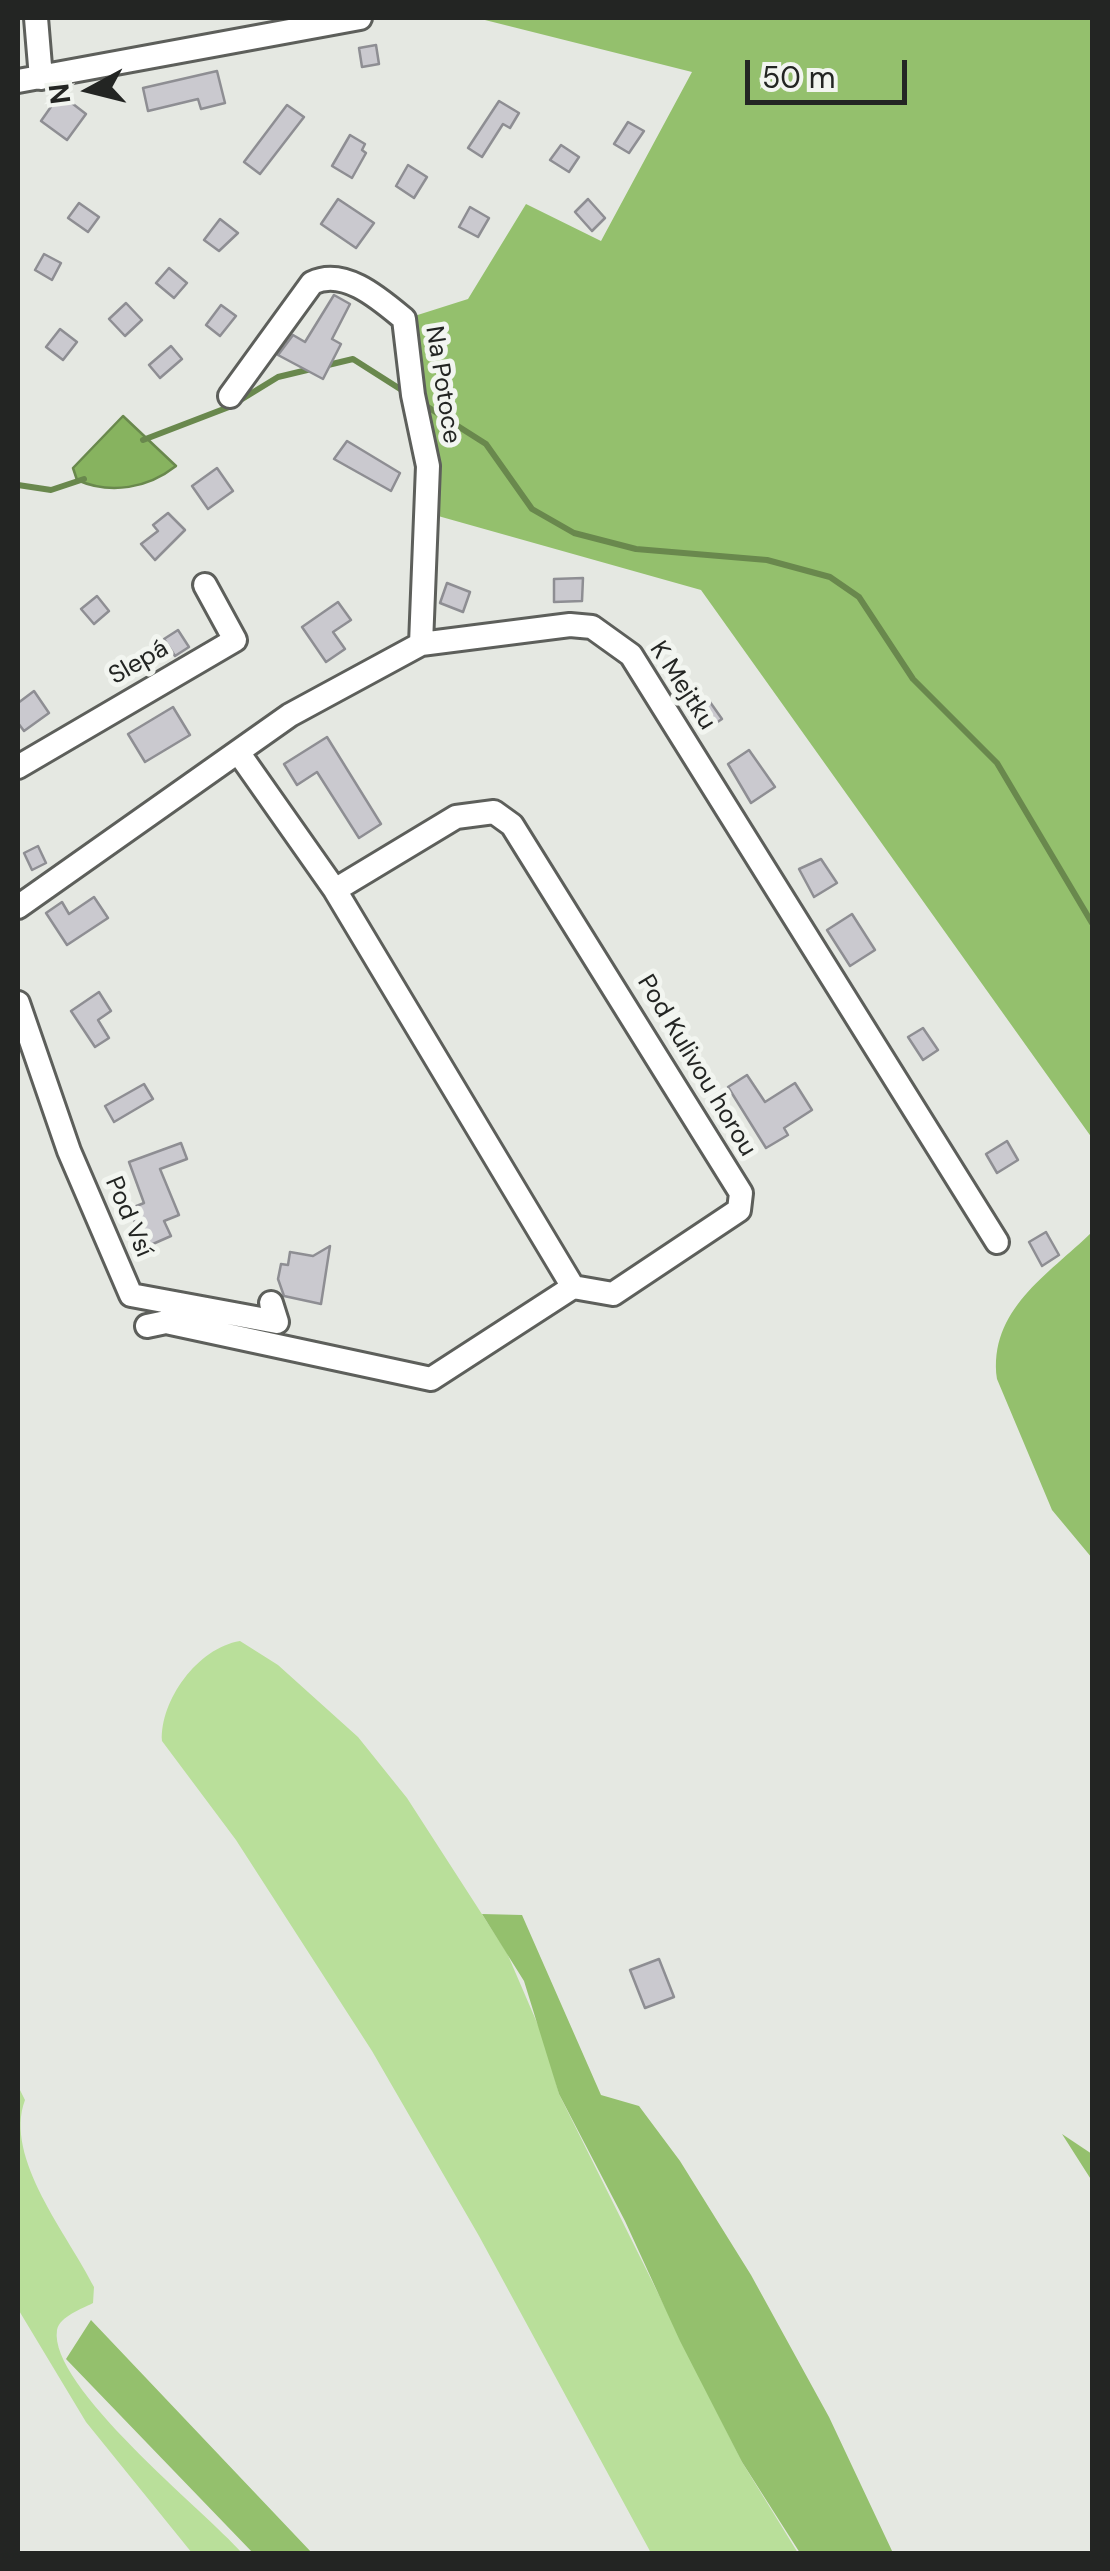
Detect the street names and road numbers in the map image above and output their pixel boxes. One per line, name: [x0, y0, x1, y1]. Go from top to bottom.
street label: Na Potoce: [418, 324, 466, 446]
street label: Slepá: [104, 634, 174, 692]
street label: K Mejtku: [642, 636, 722, 736]
street label: Pod Kulivou horou: [630, 970, 762, 1162]
street label: Pod Vsí: [98, 1172, 158, 1262]

